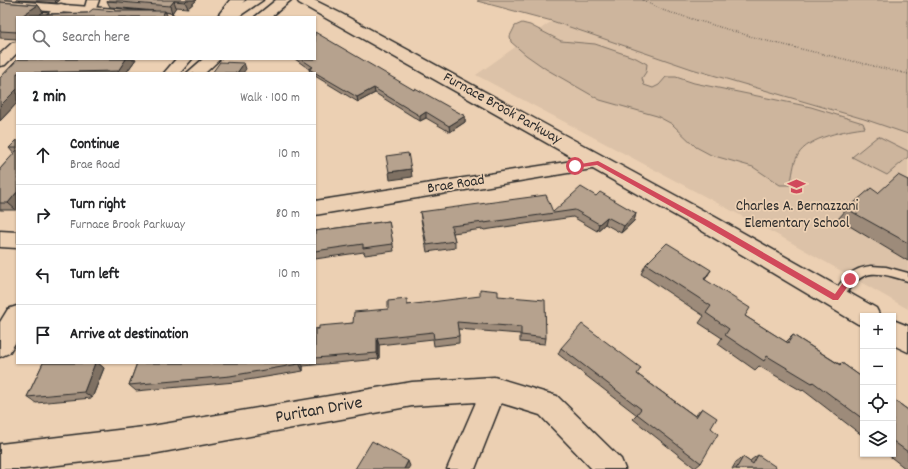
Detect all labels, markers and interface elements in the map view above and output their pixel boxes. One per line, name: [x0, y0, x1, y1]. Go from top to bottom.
search box: [16, 16, 316, 60]
icon: search: [30, 27, 52, 49]
text: Search here: [62, 27, 130, 49]
street label: Furnace Brook Parkway: [439, 67, 566, 151]
text: 2 min: [32, 86, 66, 110]
text: Walk · 100 m: [240, 89, 300, 108]
text: Continue: [70, 134, 119, 156]
icon: ahead: [32, 144, 54, 166]
text: 10 m: [278, 145, 300, 164]
text: Brae Road: [70, 156, 120, 175]
route start: [566, 157, 584, 175]
street label: Brae Road: [426, 170, 486, 200]
school or university icon: Charles A. Bernazzani Elementary School: [787, 176, 807, 196]
text: Turn right: [70, 194, 126, 216]
place label: Charles A. Bernazzani Elementary School: [736, 196, 858, 235]
icon: right: [32, 204, 54, 226]
text: 80 m: [276, 205, 300, 224]
text: Furnace Brook Parkway: [70, 216, 185, 235]
icon: left: [32, 264, 54, 286]
text: Turn left: [70, 264, 119, 286]
text: 10 m: [278, 265, 300, 284]
route end: [841, 270, 859, 288]
map controls: [860, 313, 896, 457]
button: +: [860, 313, 896, 349]
icon: arrive: [32, 324, 54, 346]
text: Arrive at destination: [70, 324, 188, 346]
button: −: [860, 349, 896, 385]
button: locate: [860, 385, 896, 421]
street label: Puritan Drive: [273, 391, 365, 431]
button: layers: [860, 421, 896, 457]

